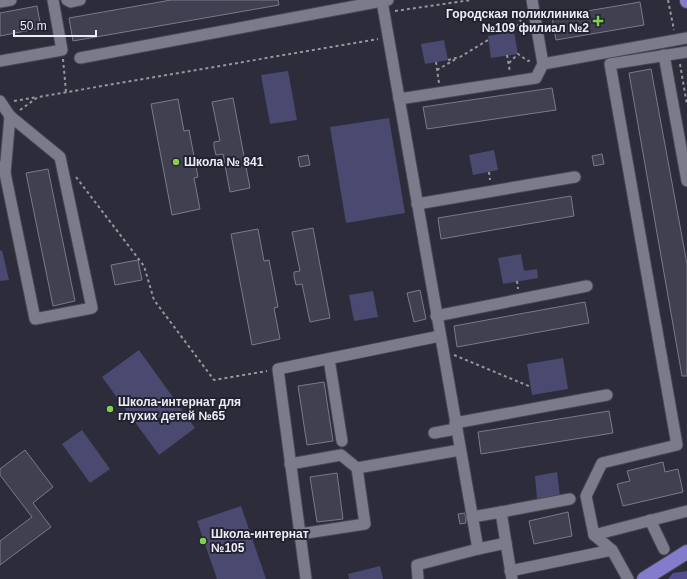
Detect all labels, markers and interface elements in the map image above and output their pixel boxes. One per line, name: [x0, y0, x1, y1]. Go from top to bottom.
place label: Городская поликлиника №109 филиал №2: [446, 7, 589, 35]
scale bar: [14, 12, 96, 38]
marker: Городская поликлиника №109 филиал №2: [592, 15, 604, 27]
text: 50 m: [20, 19, 47, 33]
place label: Школа № 841: [184, 155, 264, 169]
marker: Школа № 841: [171, 157, 181, 167]
place label: Школа-интернат для глухих детей №65: [118, 395, 241, 423]
marker: Школа-интернат для глухих детей №65: [105, 404, 115, 414]
place label: Школа-интернат №105: [211, 527, 309, 555]
marker: Школа-интернат №105: [198, 536, 208, 546]

